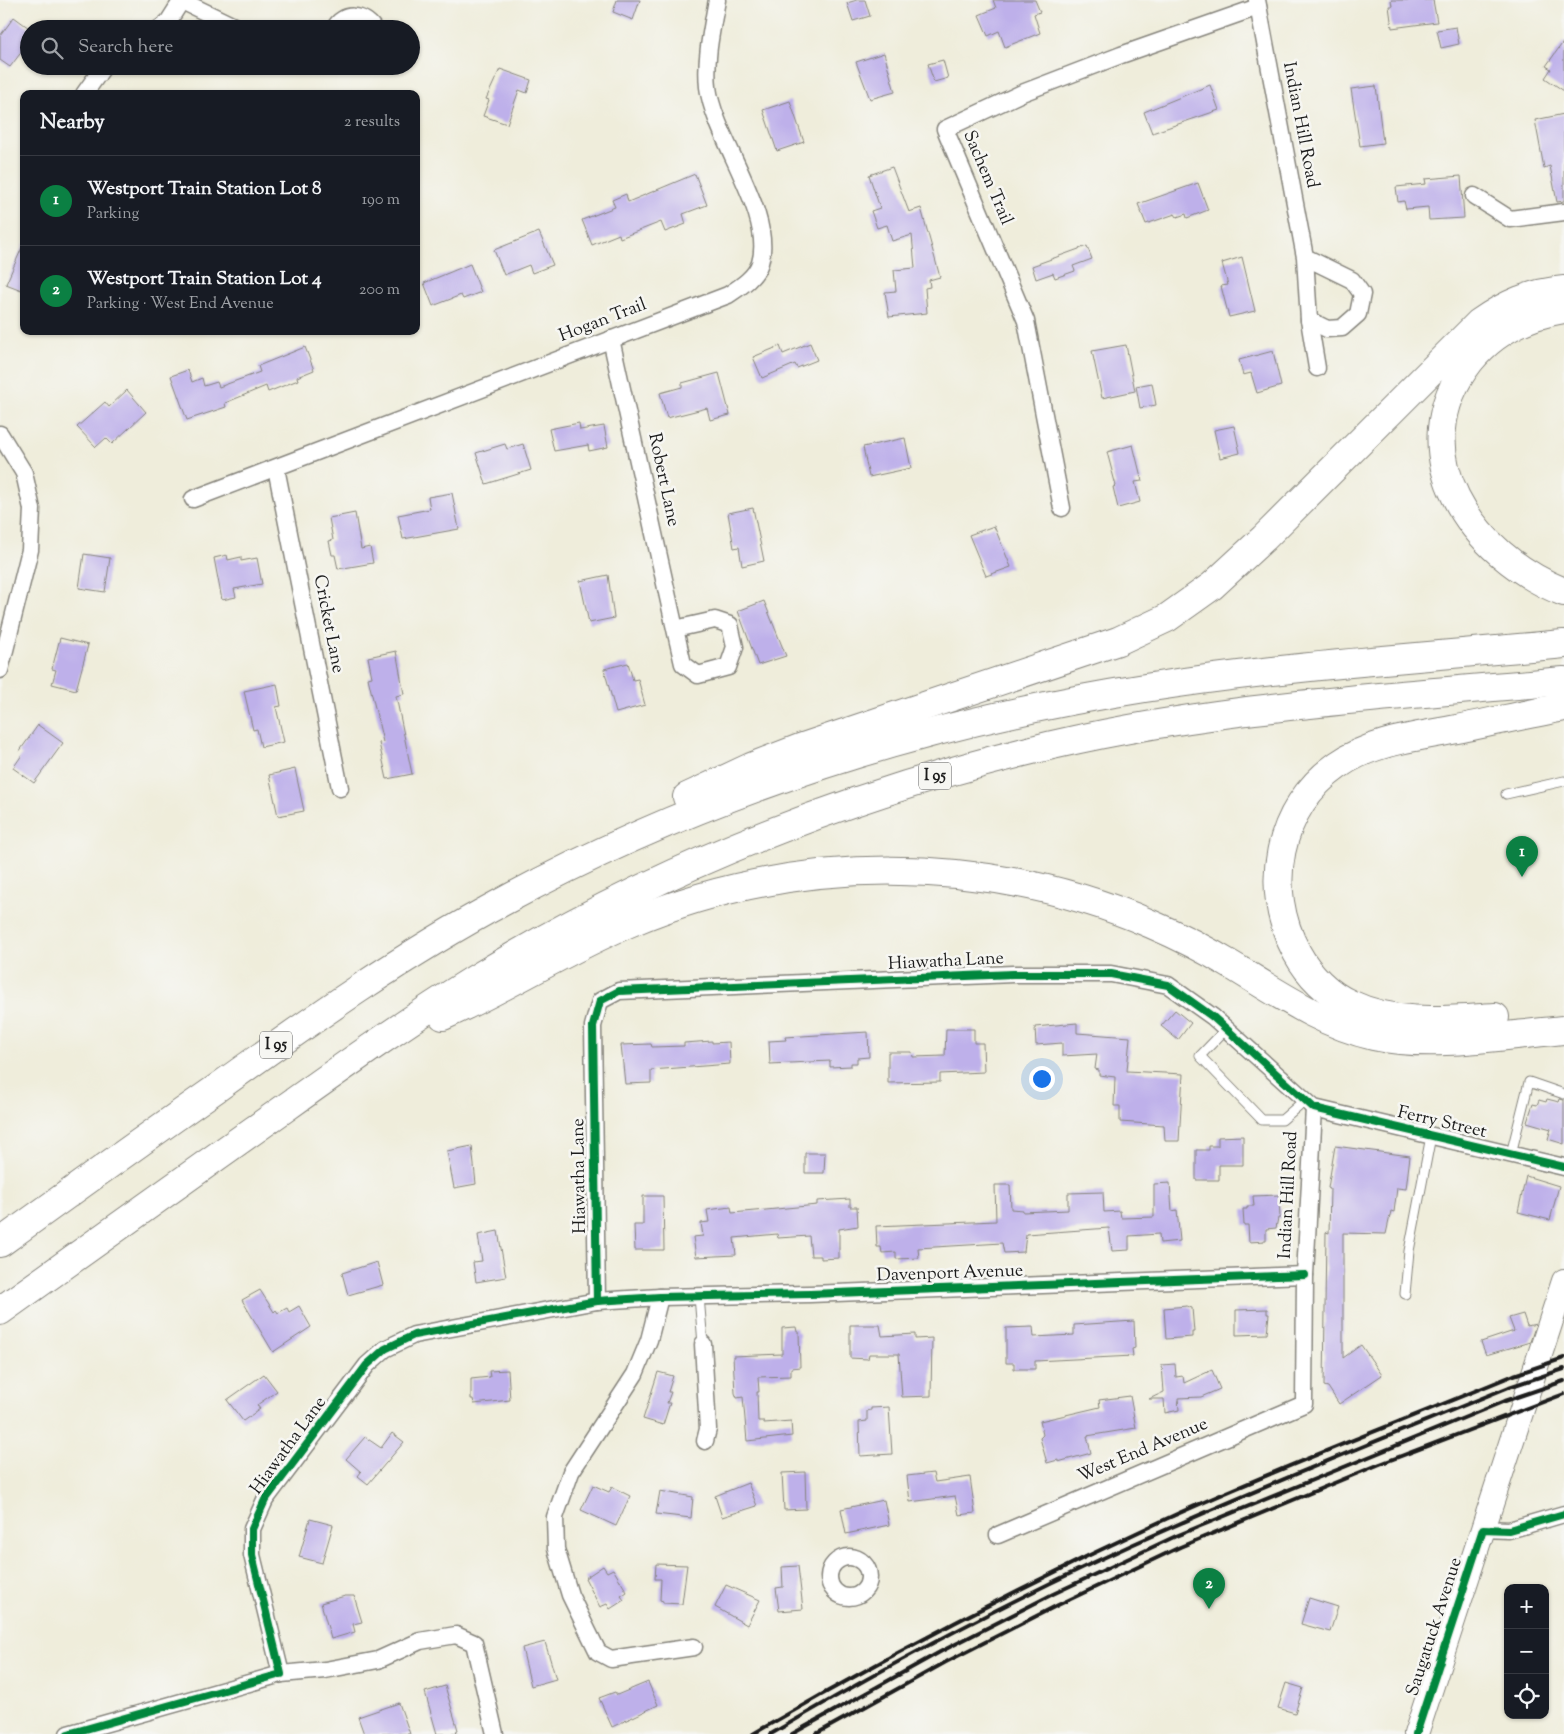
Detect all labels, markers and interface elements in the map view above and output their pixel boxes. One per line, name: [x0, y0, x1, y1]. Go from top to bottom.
search box: [20, 20, 420, 75]
icon: search: [38, 34, 66, 62]
text: Search here: [78, 34, 173, 61]
street label: Indian Hill Road: [1275, 60, 1325, 190]
text: Nearby: [40, 108, 105, 138]
text: 2 results: [344, 111, 400, 134]
street label: Sachem Trail: [955, 127, 1019, 229]
text: Westport Train Station Lot 8: [87, 176, 322, 203]
text: 1: [53, 189, 59, 212]
text: 190 m: [362, 189, 400, 212]
text: Parking: [87, 203, 139, 226]
text: Westport Train Station Lot 4: [87, 266, 322, 293]
text: 2: [52, 279, 60, 302]
text: 200 m: [359, 279, 400, 302]
street label: Hogan Trail: [555, 292, 651, 350]
text: Parking · West End Avenue: [87, 293, 274, 316]
street label: Robert Lane: [640, 431, 686, 529]
street label: Cricket Lane: [306, 573, 350, 675]
road number: I 95: [919, 762, 951, 789]
pin: 1: [1506, 836, 1538, 877]
street label: Hiawatha Lane: [887, 946, 1005, 978]
road number: I 95: [260, 1032, 292, 1058]
your location: [1029, 1066, 1055, 1092]
street label: Ferry Street: [1395, 1100, 1489, 1146]
street label: Hiawatha Lane: [566, 1118, 594, 1234]
street label: Indian Hill Road: [1273, 1130, 1305, 1260]
street label: Davenport Avenue: [876, 1258, 1024, 1290]
street label: Hiawatha Lane: [244, 1391, 334, 1501]
street label: West End Avenue: [1074, 1412, 1212, 1490]
street label: Saugatuck Avenue: [1400, 1554, 1470, 1700]
pin: 2: [1193, 1568, 1225, 1609]
map controls: [1504, 1584, 1549, 1719]
button: +: [1504, 1584, 1549, 1629]
button: −: [1504, 1629, 1549, 1674]
button: locate: [1504, 1674, 1549, 1719]

